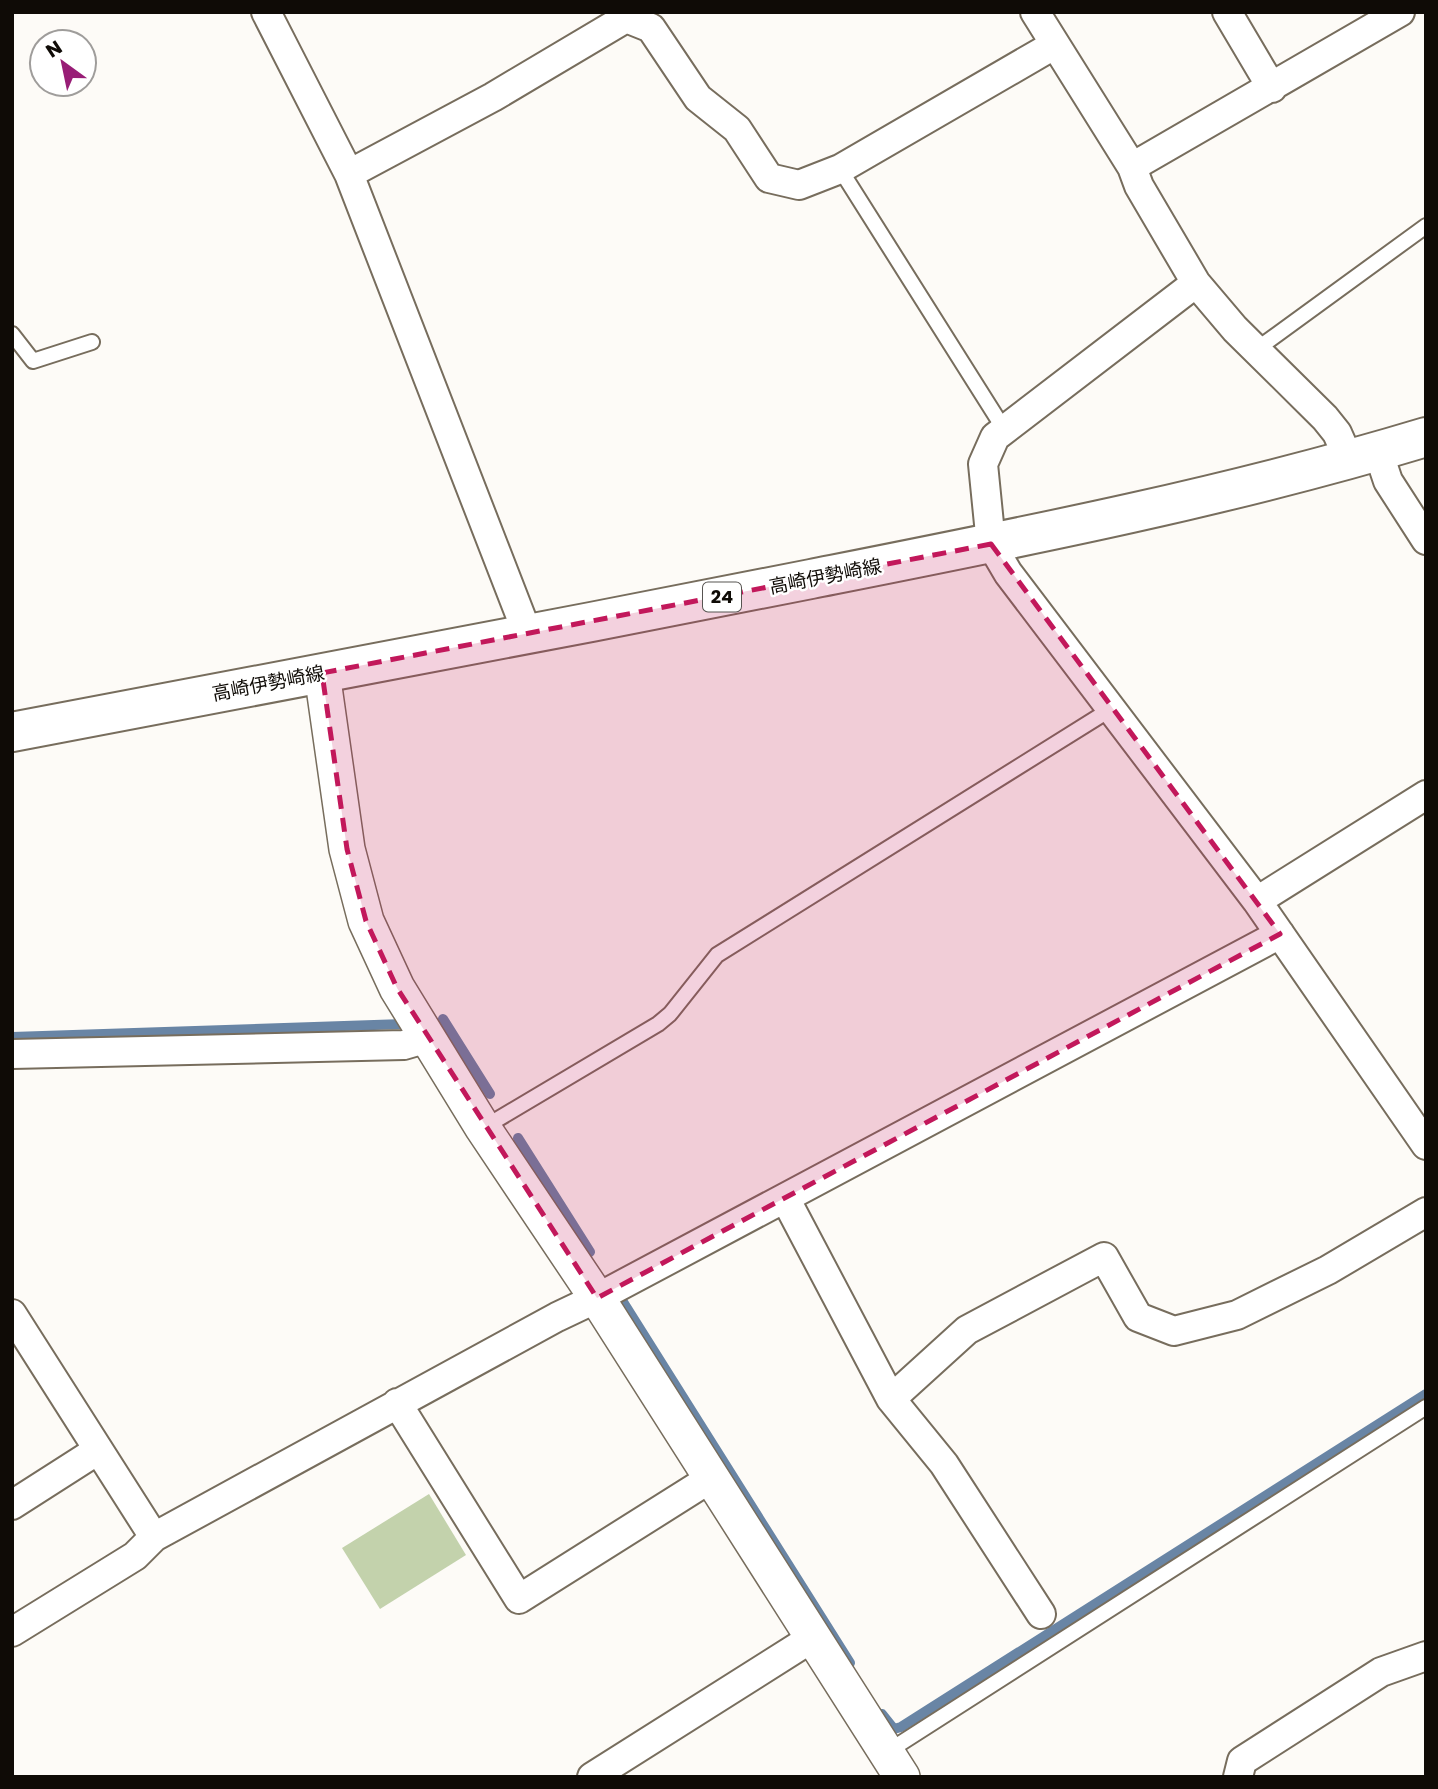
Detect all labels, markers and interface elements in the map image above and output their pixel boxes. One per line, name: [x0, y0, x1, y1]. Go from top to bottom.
north arrow: [28, 28, 98, 98]
text: N: [41, 34, 67, 64]
street label: 高崎伊勢崎線: [767, 552, 884, 601]
road number: 24: [703, 582, 741, 612]
street label: 高崎伊勢崎線: [210, 659, 327, 708]

